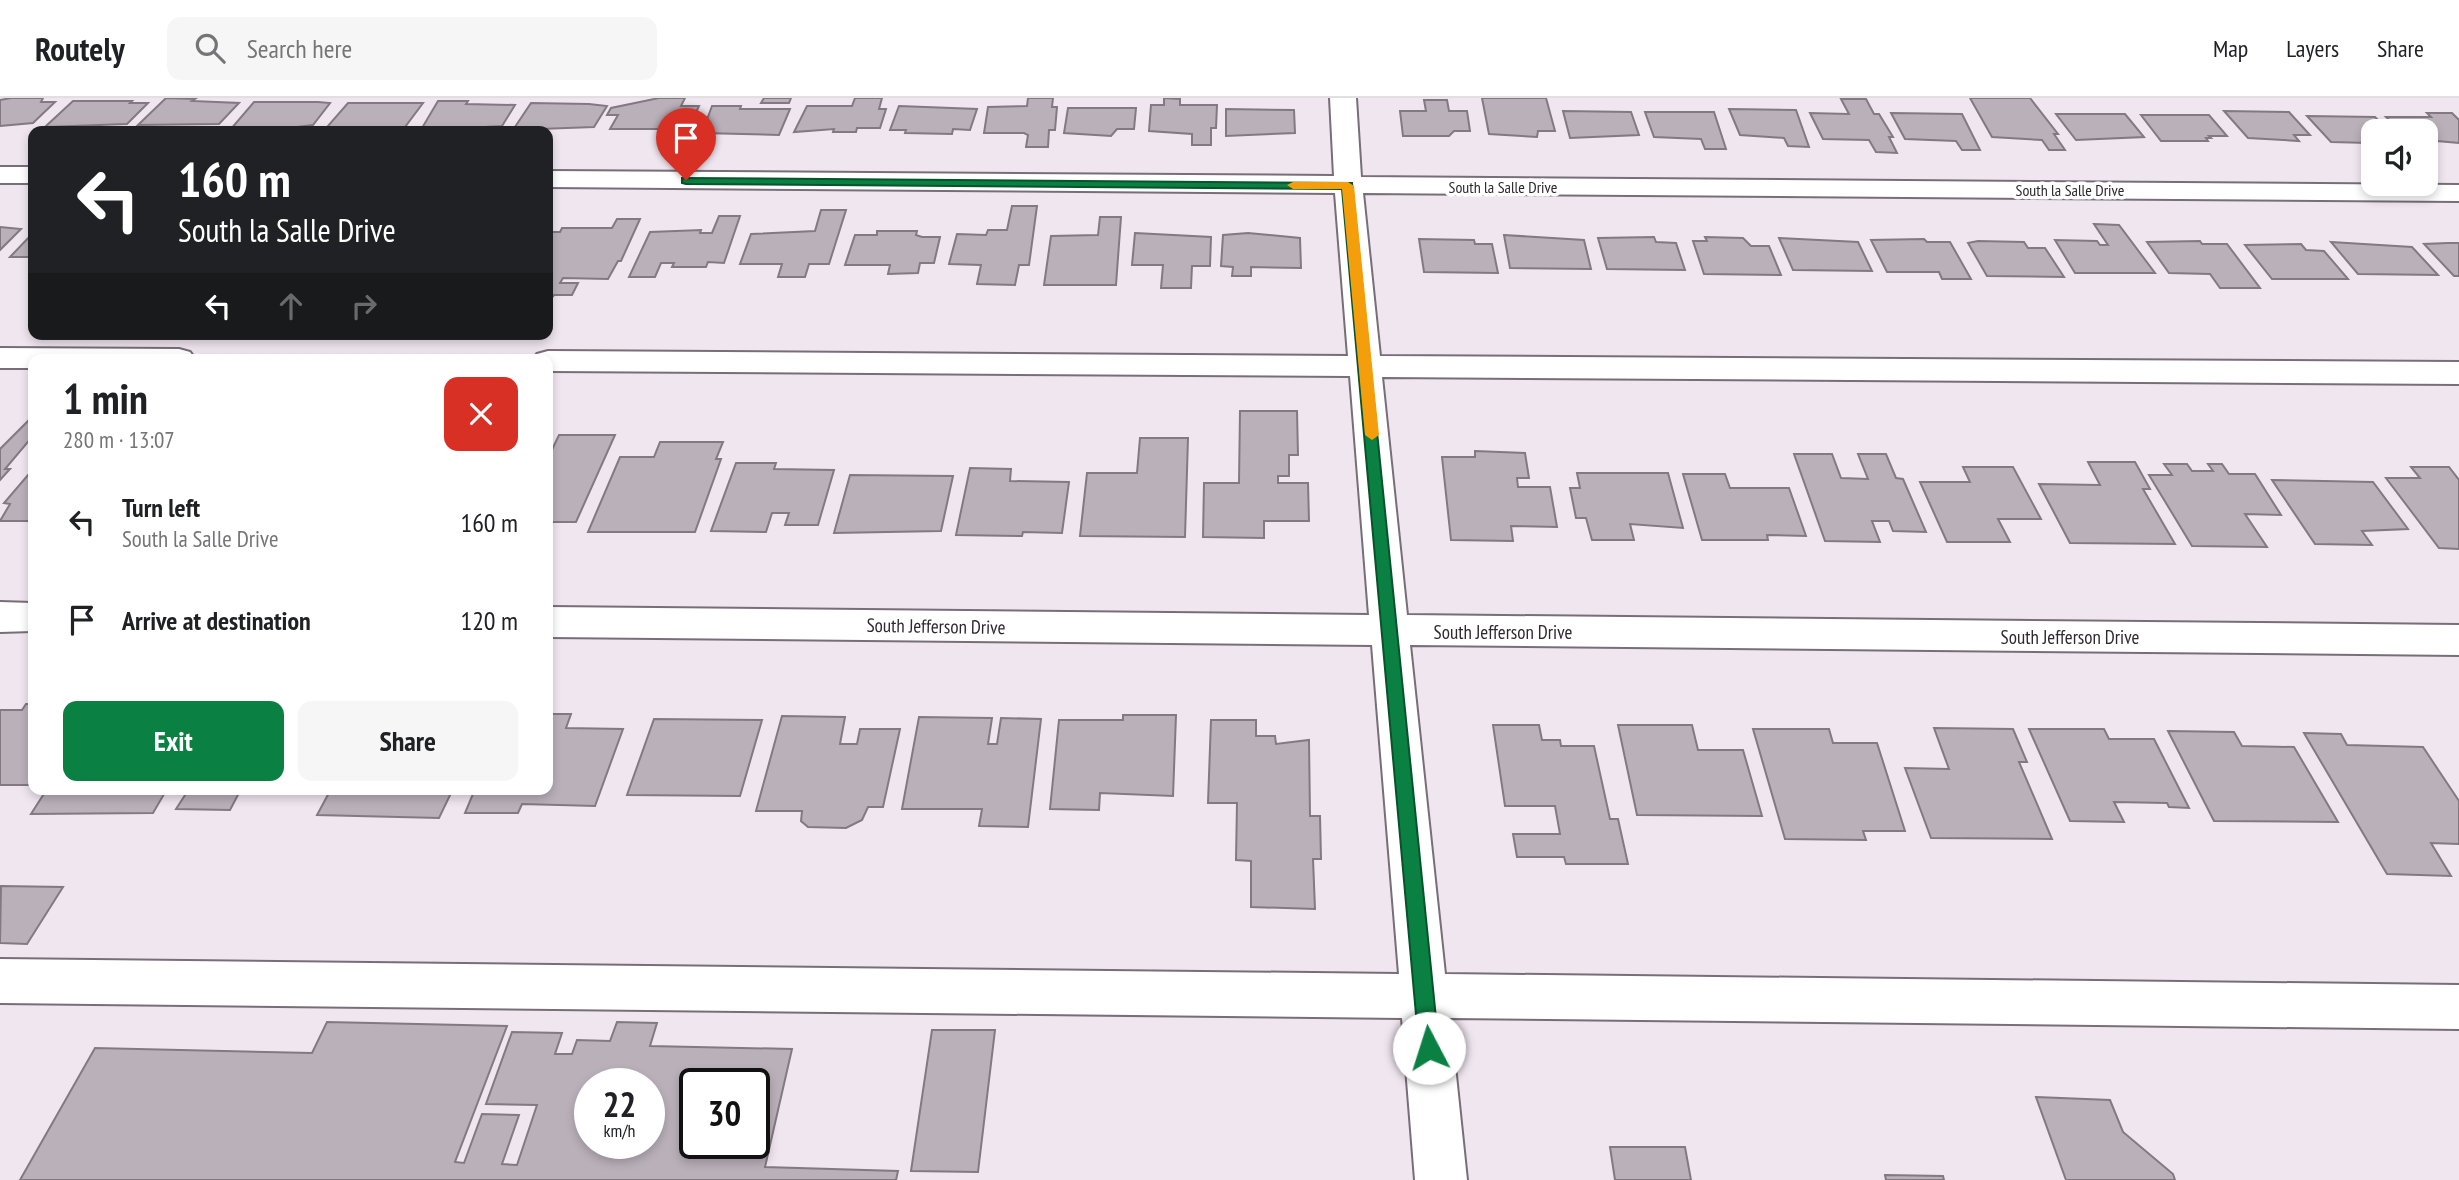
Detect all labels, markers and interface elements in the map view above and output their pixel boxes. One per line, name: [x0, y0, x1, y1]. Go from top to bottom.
search box: [167, 17, 657, 80]
text: Routely: [35, 27, 125, 70]
icon: search: [191, 29, 229, 67]
text: Search here: [247, 32, 352, 65]
text: Map: [2213, 33, 2248, 64]
text: Layers: [2286, 33, 2339, 64]
text: Share: [2377, 33, 2424, 64]
pin: [656, 108, 716, 180]
icon: arrive: [667, 119, 705, 157]
map controls: [2361, 119, 2438, 196]
button: sound: [2361, 119, 2438, 196]
text: 160 m: [178, 147, 291, 211]
icon: left: [63, 154, 154, 245]
street label: South la Salle Drive: [1449, 177, 1557, 197]
street label: South la Salle Drive: [2016, 180, 2124, 200]
text: South la Salle Drive: [178, 209, 396, 251]
icon: left: [199, 287, 237, 325]
icon: ahead: [272, 287, 310, 325]
icon: right: [345, 287, 383, 325]
text: 1 min: [63, 371, 148, 426]
button: close: [444, 377, 518, 451]
text: 280 m · 13:07: [63, 425, 175, 454]
text: Turn left: [122, 491, 200, 524]
icon: left: [63, 503, 101, 541]
text: 160 m: [460, 506, 518, 539]
text: South la Salle Drive: [122, 524, 278, 553]
icon: arrive: [63, 601, 101, 639]
text: Arrive at destination: [122, 604, 311, 637]
text: 120 m: [460, 604, 518, 637]
street label: South Jefferson Drive: [866, 613, 1006, 639]
street label: South Jefferson Drive: [1434, 620, 1573, 644]
street label: South Jefferson Drive: [2001, 625, 2140, 649]
button: Exit: [63, 701, 284, 781]
button: Share: [298, 701, 518, 781]
position arrow: [1392, 1011, 1466, 1085]
speed limit sign: 30: [679, 1068, 770, 1159]
text: 22: [603, 1081, 636, 1127]
text: km/h: [604, 1119, 635, 1142]

